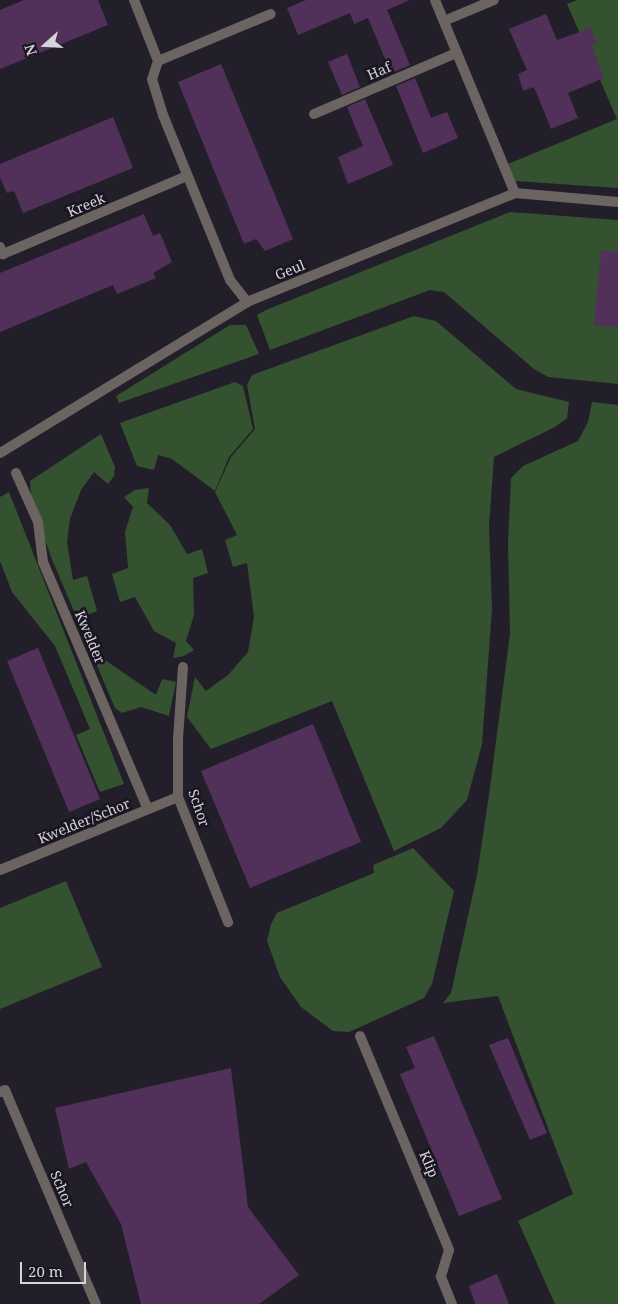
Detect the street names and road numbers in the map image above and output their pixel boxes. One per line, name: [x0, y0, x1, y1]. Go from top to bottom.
street label: Haf: [365, 59, 393, 83]
street label: Kreek: [65, 190, 107, 220]
street label: Geul: [273, 256, 307, 284]
street label: Kwelder: [71, 608, 109, 666]
street label: Schor: [185, 787, 213, 829]
street label: Kwelder/Schor: [35, 795, 133, 847]
street label: Klip: [416, 1148, 442, 1180]
street label: Schor: [47, 1168, 77, 1210]

